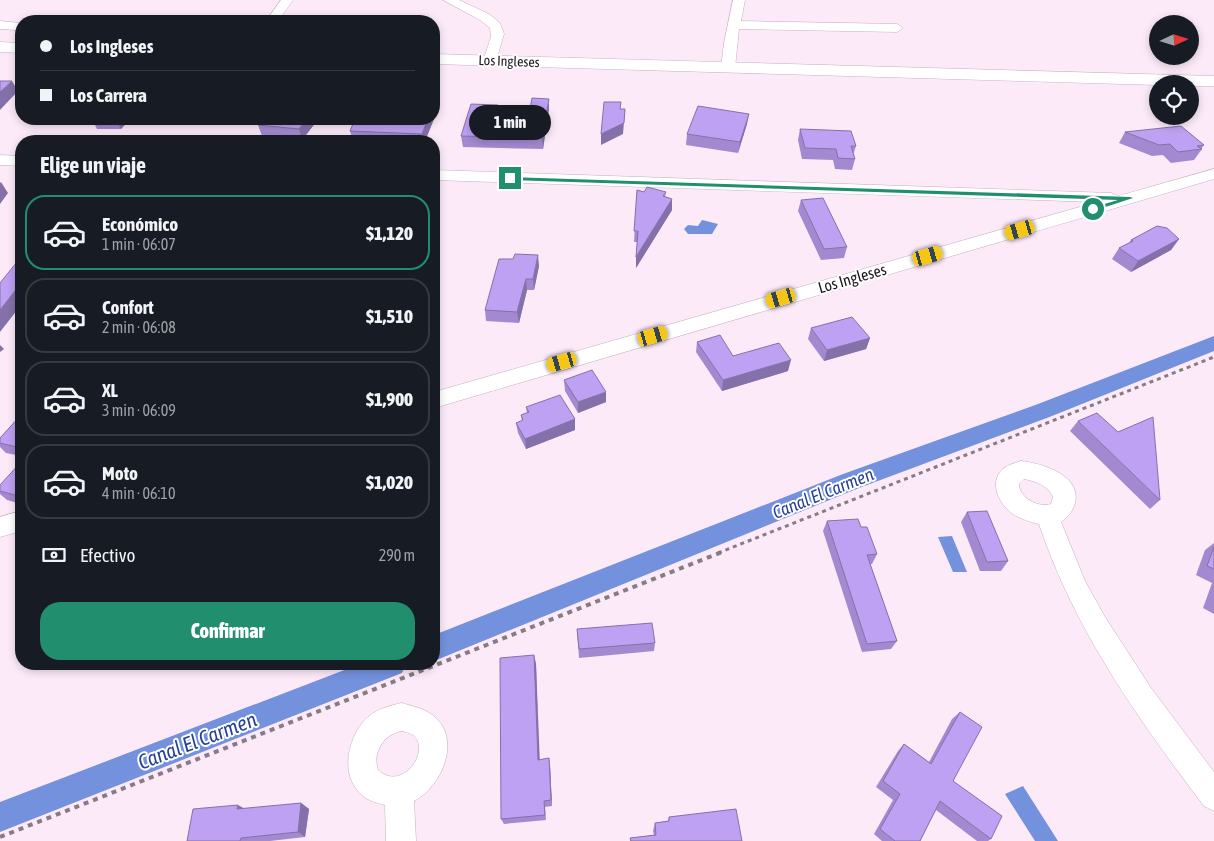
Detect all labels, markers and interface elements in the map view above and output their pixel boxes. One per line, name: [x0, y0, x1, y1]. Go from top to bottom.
north arrow: [1149, 15, 1199, 65]
map controls: [1149, 15, 1199, 125]
text: Los Ingleses: [70, 35, 153, 57]
street label: Los Ingleses: [478, 52, 540, 70]
button: locate: [1149, 75, 1199, 125]
text: Los Carrera: [70, 84, 147, 106]
callout: 1 min: [469, 106, 551, 140]
text: 1 min: [494, 113, 526, 131]
text: Elige un viaje: [40, 152, 146, 178]
route end: [499, 167, 521, 189]
route start: [1082, 198, 1104, 220]
icon: car: [42, 210, 87, 255]
text: Económico: [102, 213, 178, 235]
car: [1003, 219, 1036, 241]
text: $1,120: [366, 222, 413, 244]
text: 1 min · 06:07: [102, 235, 176, 253]
car: [911, 245, 944, 267]
street label: Los Ingleses: [816, 260, 889, 297]
car: [764, 287, 797, 309]
icon: car: [42, 293, 87, 338]
text: Confort: [102, 296, 154, 318]
text: $1,510: [366, 305, 413, 327]
text: 2 min · 06:08: [102, 318, 176, 336]
car: [636, 325, 669, 347]
car: [545, 351, 578, 373]
icon: car: [42, 376, 87, 421]
text: XL: [102, 379, 118, 401]
text: $1,900: [366, 388, 413, 410]
text: 3 min · 06:09: [102, 401, 176, 419]
icon: car: [42, 459, 87, 504]
text: Moto: [102, 462, 138, 484]
water label: Canal El Carmen: [769, 463, 877, 523]
text: $1,020: [366, 471, 413, 493]
text: 4 min · 06:10: [102, 484, 175, 502]
icon: cash: [40, 541, 68, 569]
text: Efectivo: [80, 544, 135, 566]
text: 290 m: [379, 546, 415, 564]
button: Confirmar: [40, 602, 415, 660]
water label: Canal El Carmen: [134, 706, 260, 774]

